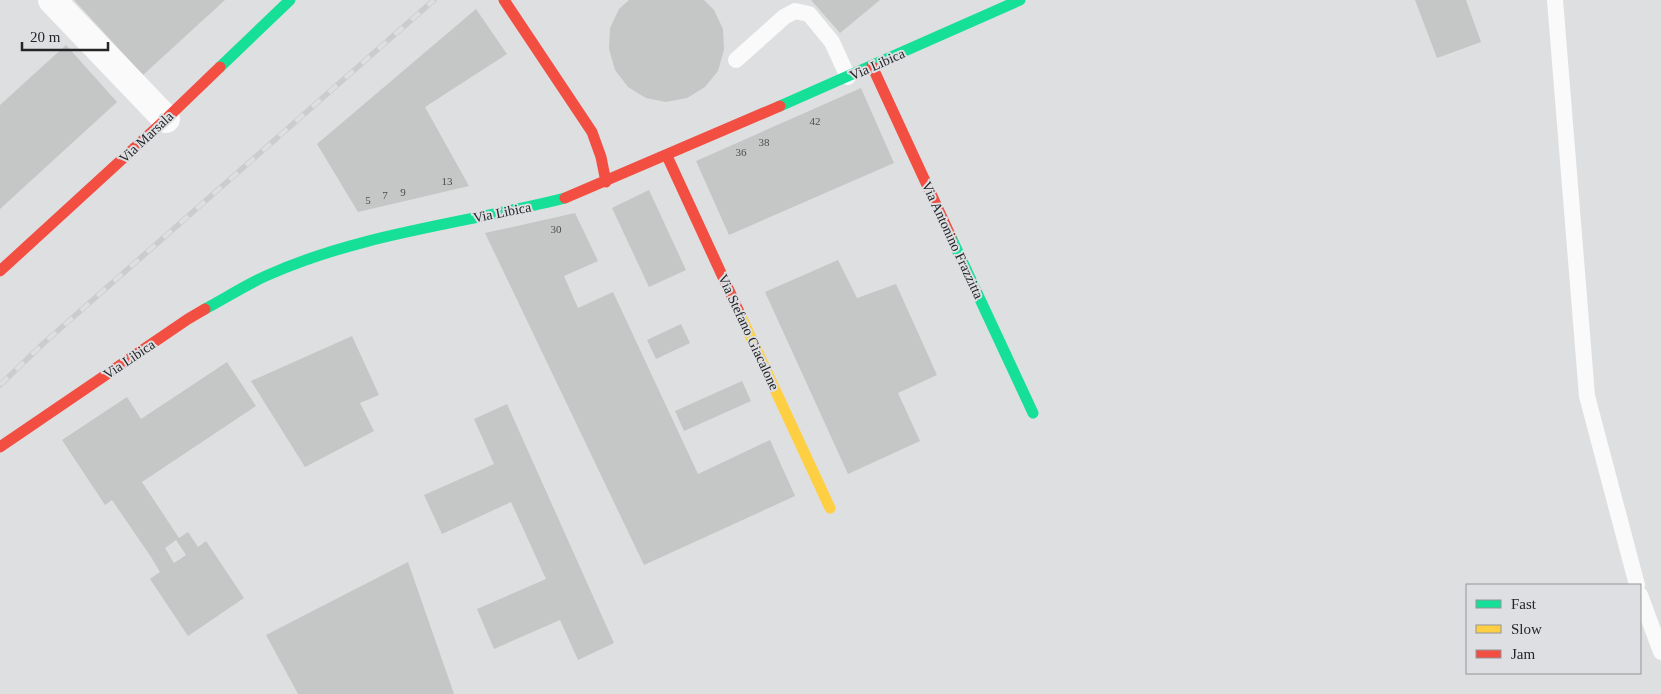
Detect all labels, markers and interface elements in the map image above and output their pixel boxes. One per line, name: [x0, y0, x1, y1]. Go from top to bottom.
scale bar: [22, 20, 109, 52]
text: 20 m: [30, 29, 61, 45]
street label: Via Libica: [847, 45, 908, 83]
street label: Via Marsala: [116, 108, 177, 166]
house number: 42: [810, 115, 821, 127]
house number: 38: [759, 136, 770, 148]
house number: 36: [736, 146, 747, 158]
house number: 13: [442, 175, 453, 187]
street label: Via Antonino Frazzitta: [919, 179, 987, 302]
house number: 9: [400, 186, 406, 198]
house number: 7: [382, 189, 388, 201]
house number: 5: [365, 194, 371, 206]
street label: Via Libica: [472, 199, 533, 225]
house number: 30: [551, 223, 562, 235]
street label: Via Stefano Giacalone: [715, 272, 782, 392]
street label: Via Libica: [101, 336, 158, 382]
legend: [1466, 584, 1641, 674]
text: Fast: [1511, 596, 1537, 612]
text: Slow: [1511, 621, 1542, 637]
text: Jam: [1511, 646, 1535, 662]

